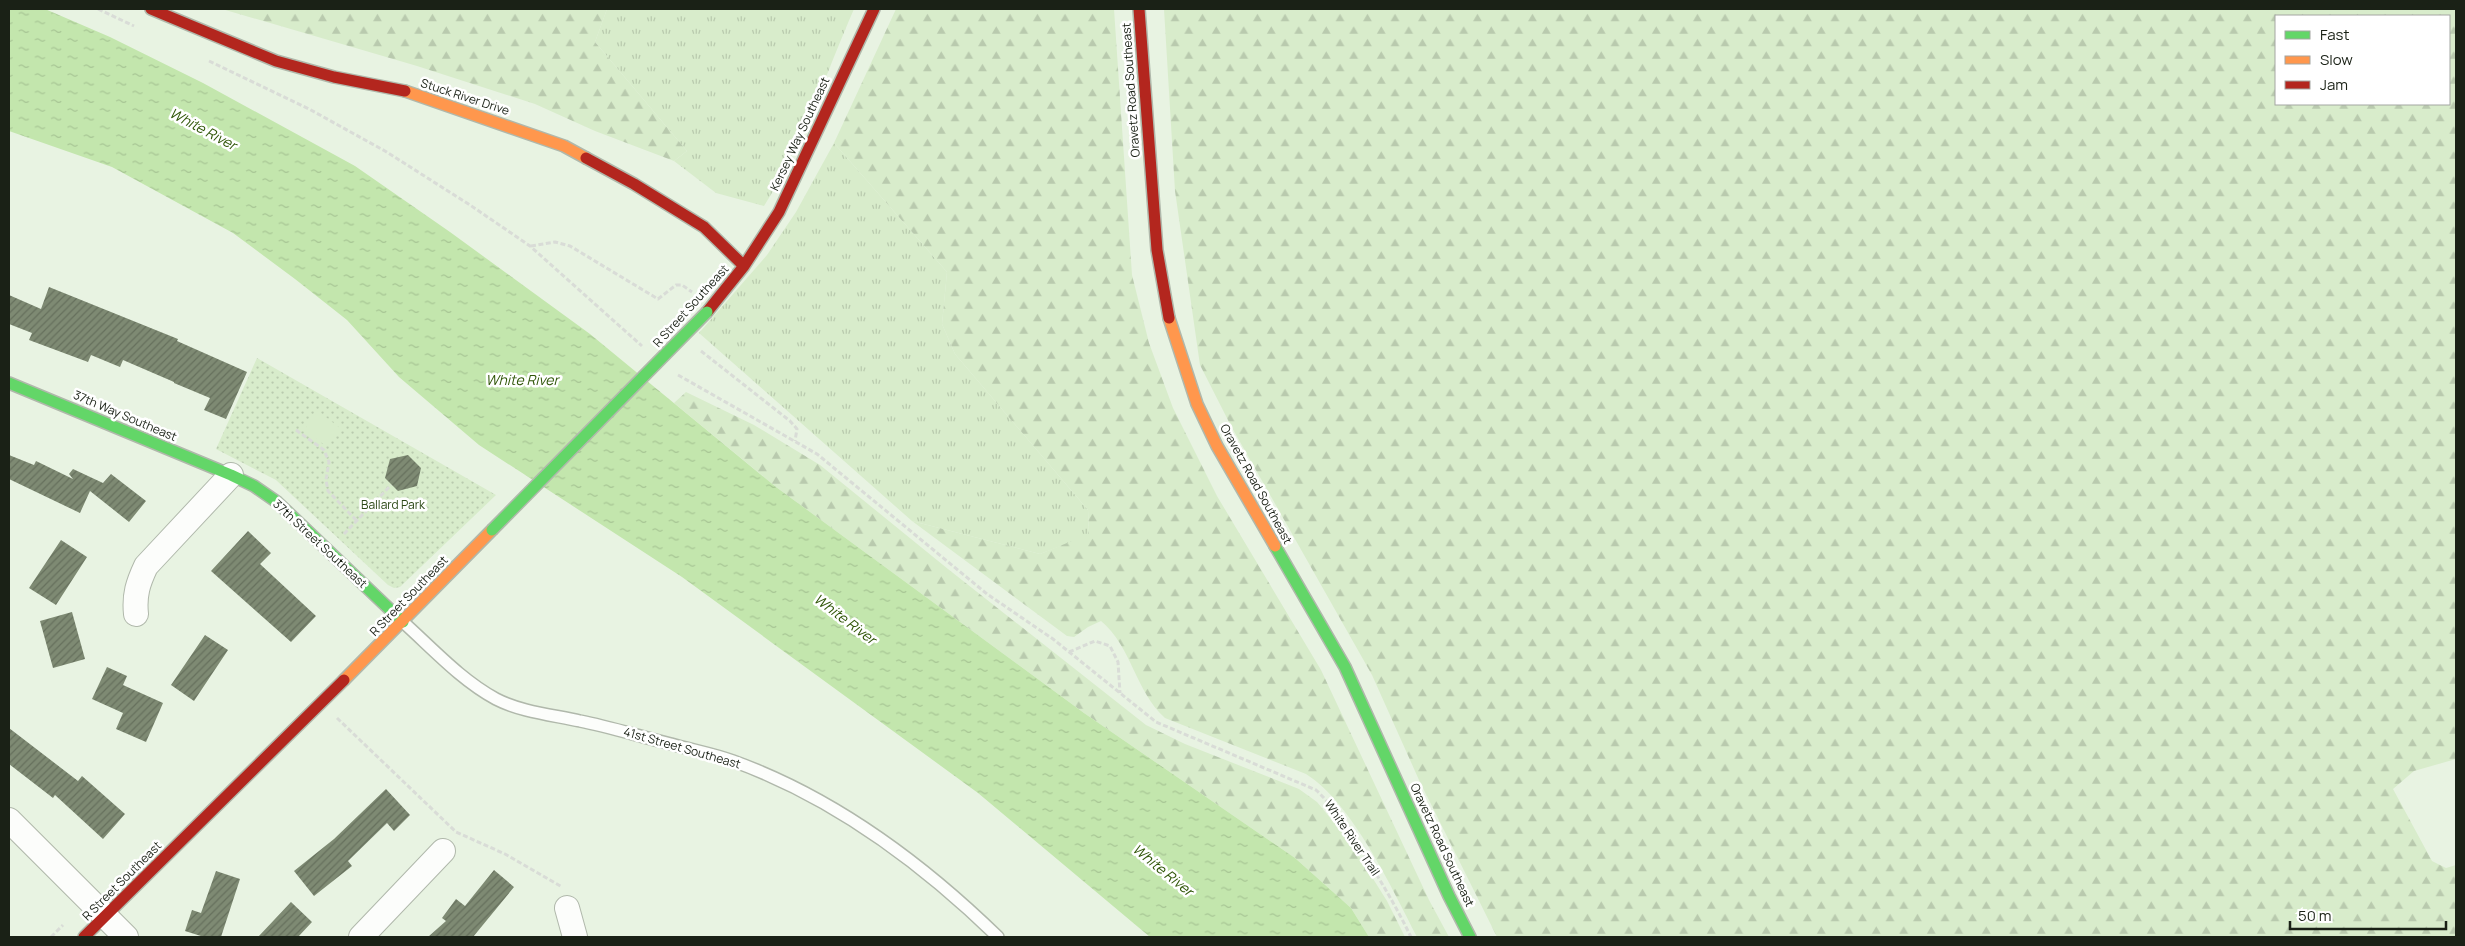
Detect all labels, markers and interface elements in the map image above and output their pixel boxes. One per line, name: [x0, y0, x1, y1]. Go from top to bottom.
legend: [2275, 15, 2450, 105]
street label: Oravetz Road Southeast: [1117, 22, 1144, 158]
text: Fast: [2320, 24, 2349, 45]
text: Slow: [2320, 49, 2353, 70]
street label: Stuck River Drive: [419, 74, 512, 119]
street label: Kersey Way Southeast: [766, 74, 833, 193]
text: Jam: [2320, 74, 2348, 95]
water label: White River: [166, 103, 242, 155]
street label: R Street Southeast: [649, 261, 732, 351]
water label: White River: [485, 370, 561, 389]
street label: 37th Way Southeast: [71, 386, 180, 445]
street label: Oravetz Road Southeast: [1216, 421, 1297, 547]
street label: 37th Street Southeast: [270, 496, 371, 592]
park label: Ballard Park: [361, 496, 426, 513]
street label: R Street Southeast: [366, 552, 452, 640]
water label: White River: [810, 589, 882, 649]
street label: 41st Street Southeast: [622, 723, 743, 772]
street label: Oravetz Road Southeast: [1406, 780, 1479, 910]
street label: White River Trail: [1321, 796, 1384, 879]
street label: R Street Southeast: [78, 837, 165, 924]
water label: White River: [1129, 839, 1199, 901]
scale bar: [2290, 898, 2446, 930]
text: 50 m: [2298, 905, 2332, 926]

